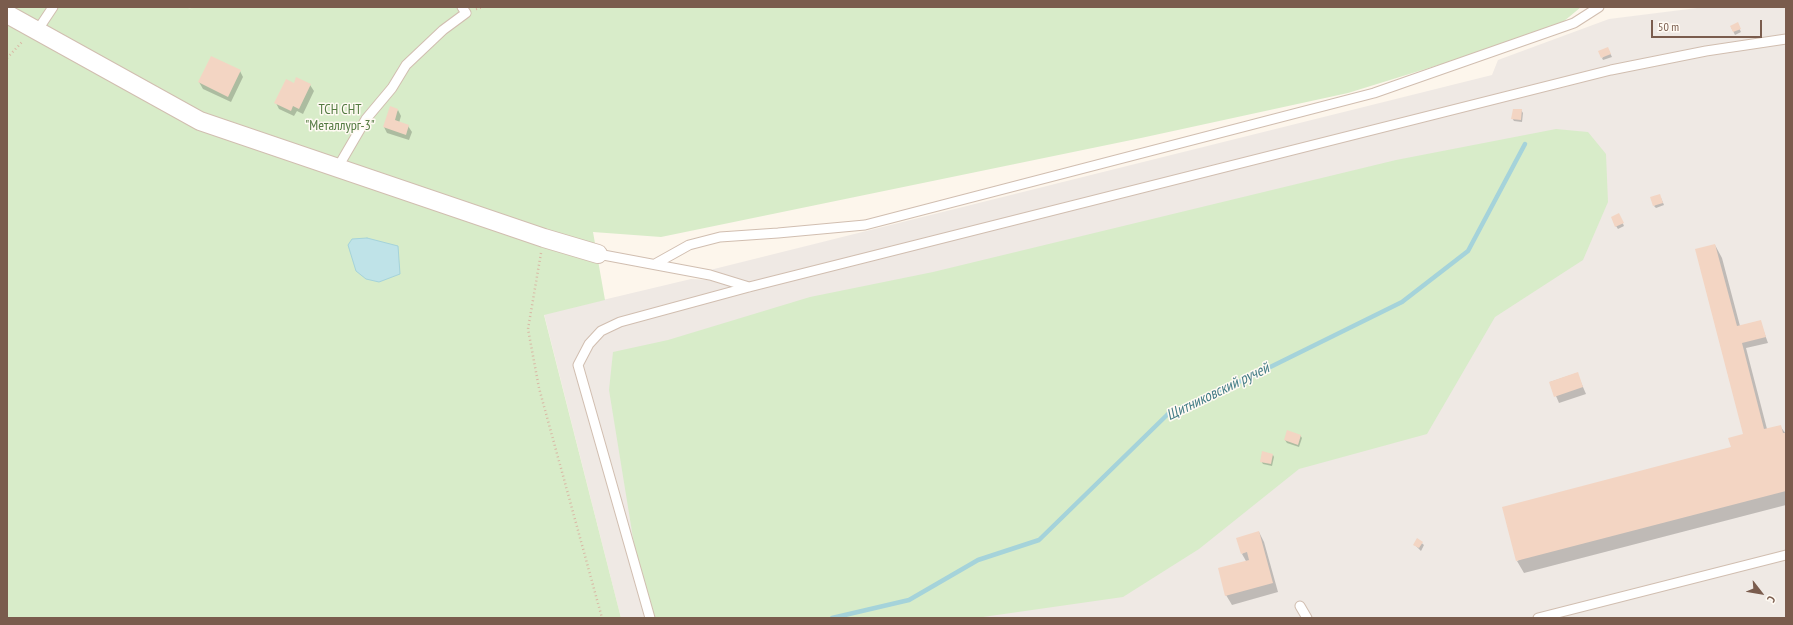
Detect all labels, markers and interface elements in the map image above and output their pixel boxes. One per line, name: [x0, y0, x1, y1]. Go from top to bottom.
scale bar: [1653, 12, 1764, 38]
text: 50 m: [1658, 19, 1679, 34]
park label: ТСН СНТ "Металлург-3": [305, 102, 375, 134]
water label: Щитниковский ручей: [1164, 359, 1272, 425]
north arrow: [1741, 573, 1781, 613]
text: С: [1764, 593, 1779, 605]

